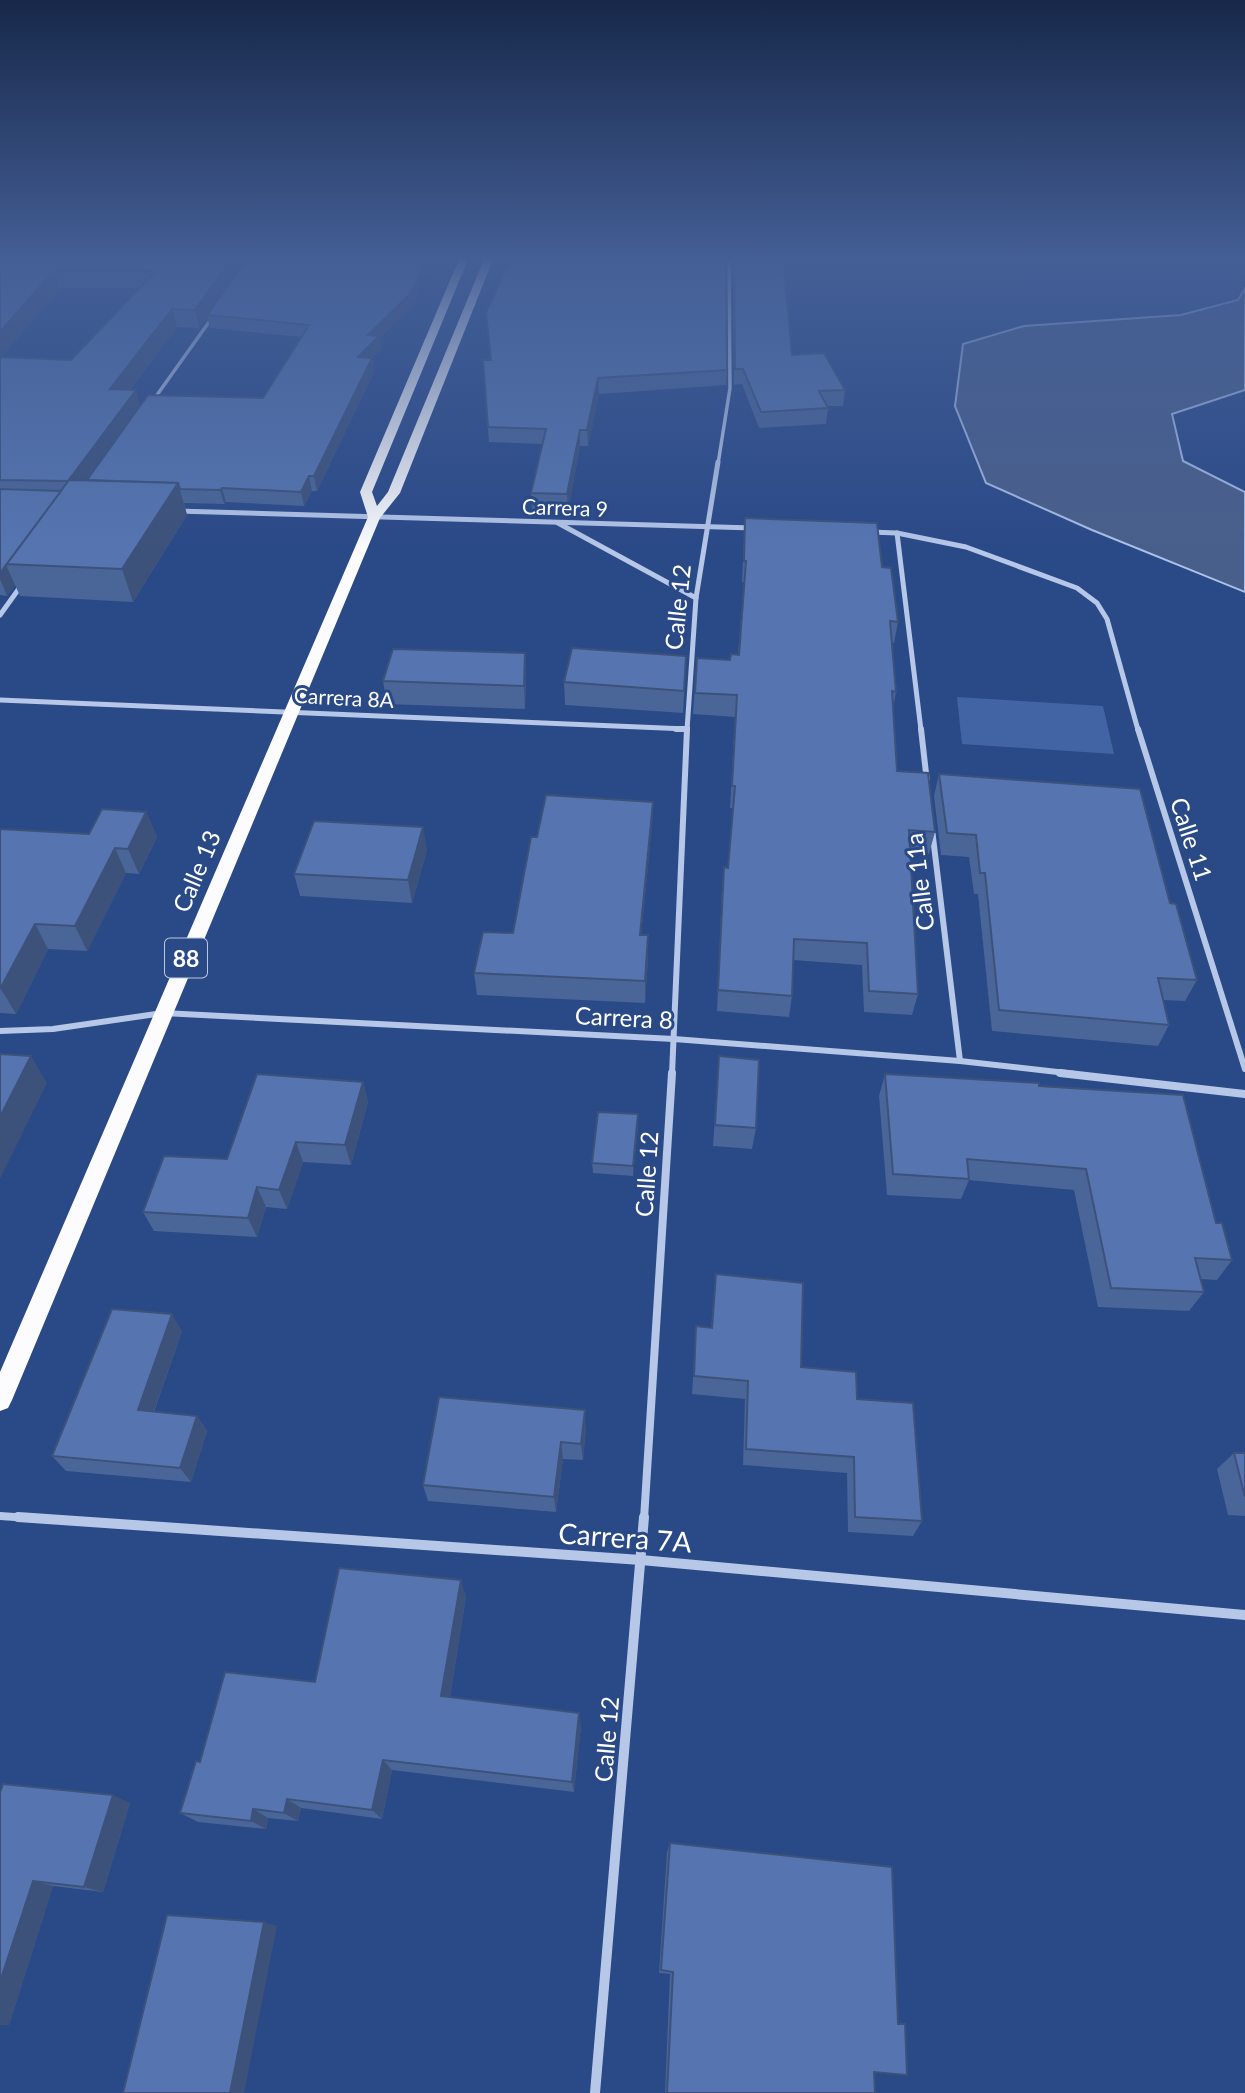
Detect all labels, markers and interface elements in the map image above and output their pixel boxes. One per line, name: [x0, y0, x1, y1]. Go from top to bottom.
street label: Carrera 9: [522, 493, 608, 521]
street label: Calle 12: [658, 563, 696, 651]
street label: Carrera 8A: [293, 682, 395, 712]
street label: Calle 11: [1165, 794, 1219, 884]
street label: Calle 13: [166, 826, 226, 916]
street label: Calle 11a: [899, 832, 939, 932]
road number: 88: [165, 939, 207, 978]
street label: Carrera 8: [574, 1000, 674, 1034]
street label: Calle 12: [629, 1130, 663, 1218]
street label: Carrera 7A: [557, 1515, 693, 1559]
street label: Calle 12: [588, 1695, 624, 1783]

